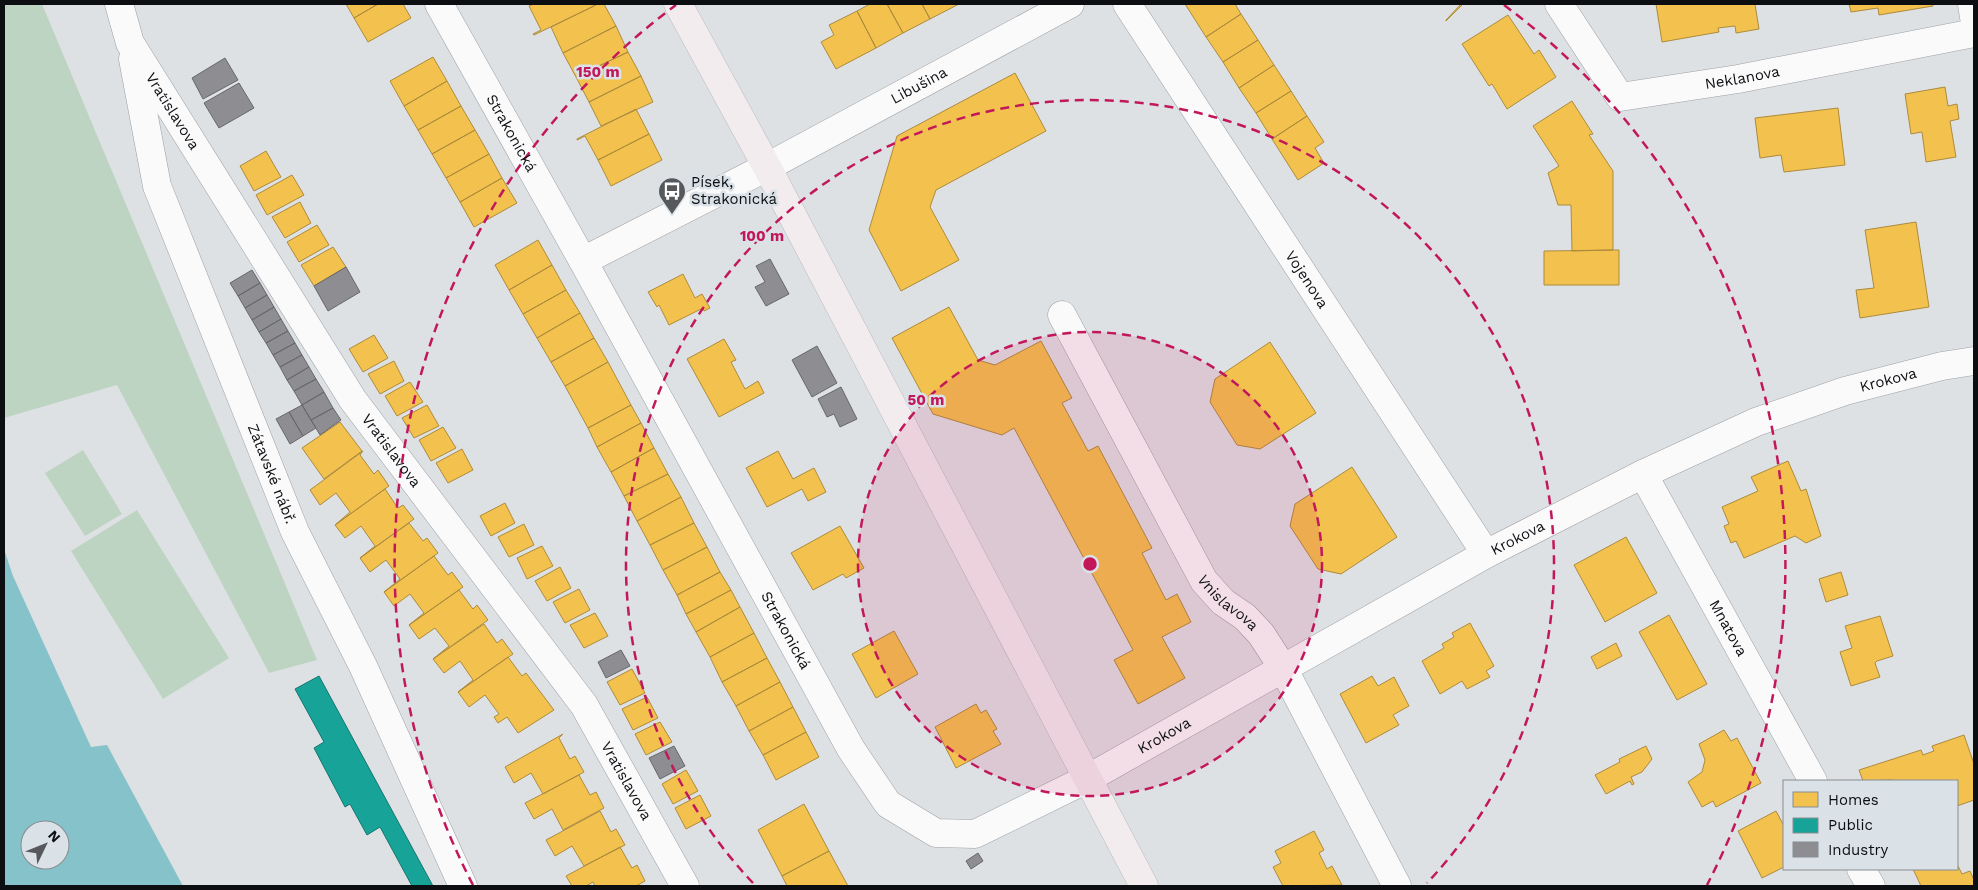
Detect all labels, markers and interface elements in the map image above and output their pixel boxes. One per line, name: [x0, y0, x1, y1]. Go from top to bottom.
street label: Neklanova: [1704, 62, 1782, 93]
text: 150 m: [576, 63, 620, 81]
street label: Libušina: [888, 63, 951, 108]
street label: Vratislavova: [142, 69, 204, 153]
street label: Strakonická: [482, 91, 541, 176]
place label: Písek, Strakonická: [691, 173, 778, 208]
bus stop icon: Písek, Strakonická: [657, 176, 687, 215]
text: 100 m: [740, 227, 784, 245]
street label: Vojenova: [1281, 247, 1332, 312]
street label: Krokova: [1858, 364, 1919, 396]
text: 50 m: [908, 391, 944, 409]
street label: Vratislavova: [358, 410, 425, 491]
street label: Zátavské nábř.: [244, 421, 300, 526]
street label: Krokova: [1488, 516, 1548, 559]
centre of rings: [1081, 555, 1099, 573]
street label: Vnislavova: [1193, 572, 1263, 635]
street label: Strakonická: [757, 588, 815, 673]
street label: Mnatova: [1705, 597, 1751, 660]
street label: Krokova: [1134, 713, 1194, 758]
street label: Vratislavova: [597, 738, 656, 824]
legend: [1783, 780, 1958, 870]
text: Homes: [1828, 791, 1879, 809]
text: Public: [1828, 816, 1873, 834]
north arrow: [20, 820, 70, 870]
text: N: [45, 827, 64, 845]
text: Industry: [1828, 841, 1889, 859]

